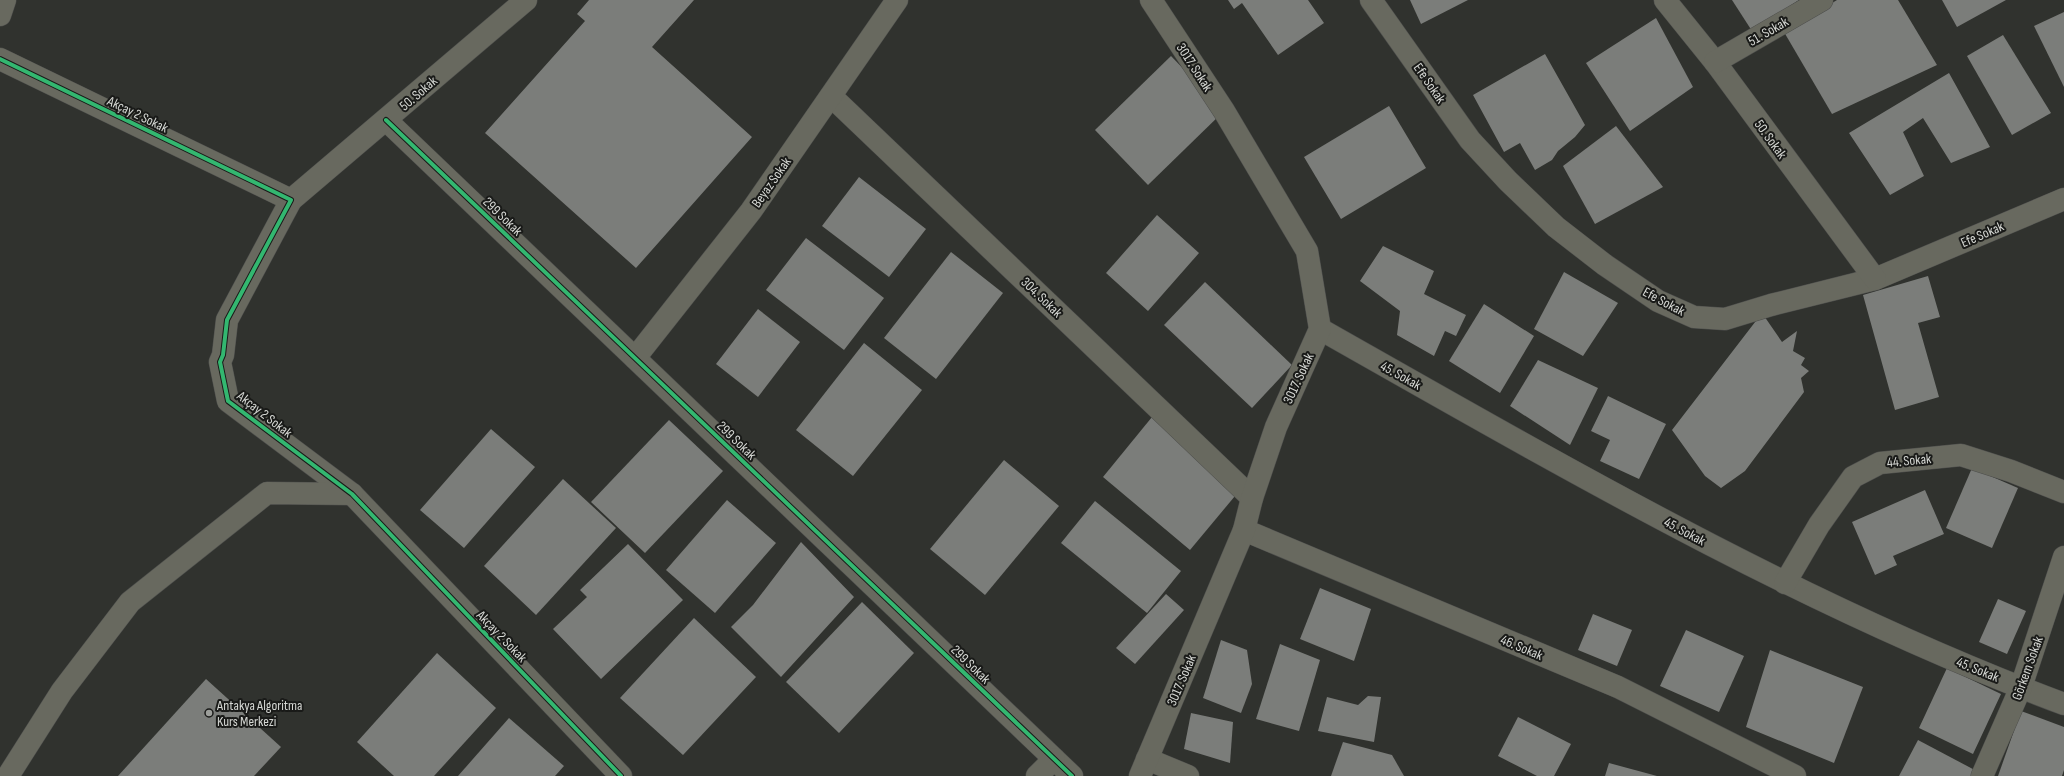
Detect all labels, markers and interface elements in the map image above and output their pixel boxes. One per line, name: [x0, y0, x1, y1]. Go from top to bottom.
street label: 51. Sokak: [1745, 13, 1792, 50]
street label: 3017. Sokak: [1173, 40, 1217, 95]
street label: Efe Sokak: [1410, 60, 1450, 107]
street label: 50. Sokak: [396, 72, 441, 114]
street label: Akçay 2 Sokak: [104, 92, 172, 137]
street label: 50. Sokak: [1751, 116, 1791, 163]
street label: Beyaz Sokak: [748, 153, 795, 211]
street label: 299 Sokak: [479, 193, 526, 240]
street label: Efe Sokak: [1958, 218, 2007, 251]
street label: 304. Sokak: [1018, 274, 1066, 322]
street label: Efe Sokak: [1640, 283, 1688, 320]
street label: 3017. Sokak: [1279, 350, 1318, 406]
street label: 45. Sokak: [1377, 357, 1425, 394]
street label: Akçay 2 Sokak: [233, 387, 296, 442]
street label: 299 Sokak: [713, 417, 760, 464]
street label: 44. Sokak: [1886, 450, 1933, 471]
street label: 45. Sokak: [1661, 514, 1709, 550]
street label: Akçay 2 Sokak: [472, 606, 531, 666]
street label: 46. Sokak: [1498, 631, 1546, 664]
street label: Görkem Sokak: [2008, 633, 2047, 702]
street label: 299 Sokak: [947, 641, 994, 688]
street label: 3017. Sokak: [1163, 651, 1200, 708]
street label: 45. Sokak: [1954, 653, 2002, 686]
place label: Antakya Algoritma Kurs Merkezi: [216, 697, 302, 730]
marker: Antakya Algoritma Kurs Merkezi: [204, 708, 214, 718]

